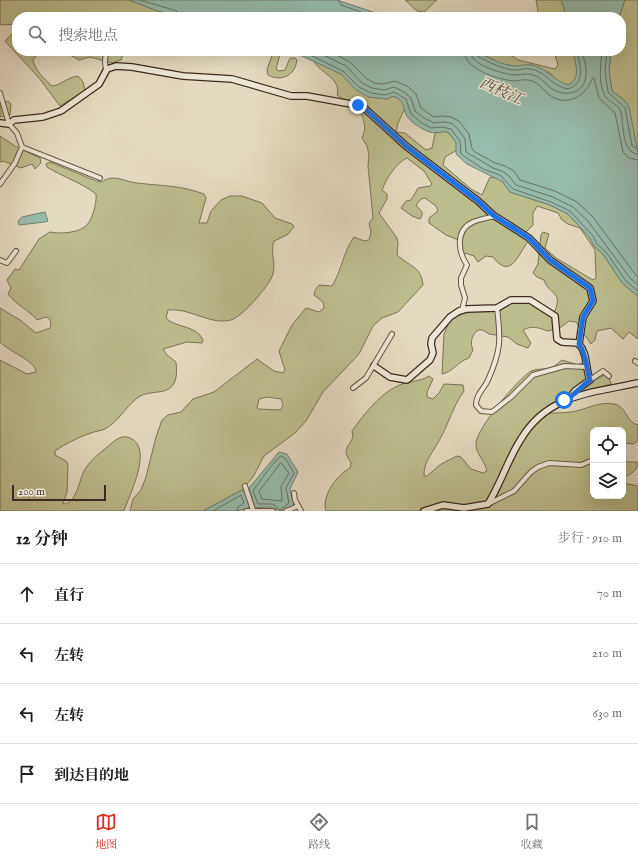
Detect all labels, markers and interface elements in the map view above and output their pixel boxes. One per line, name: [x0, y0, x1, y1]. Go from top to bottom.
search box: [12, 12, 626, 56]
icon: search: [26, 23, 48, 45]
text: 搜索地点: [58, 26, 118, 45]
water label: 西枝江: [477, 73, 527, 110]
route end: [349, 96, 367, 114]
route start: [555, 391, 573, 409]
map controls: [590, 427, 626, 499]
button: locate: [590, 427, 626, 463]
button: layers: [590, 463, 626, 499]
scale bar: [12, 483, 106, 502]
text: 200 m: [18, 485, 45, 499]
text: 12 分钟: [16, 529, 68, 550]
text: 步行 · 910 m: [558, 530, 622, 547]
icon: ahead: [16, 583, 38, 605]
text: 70 m: [597, 585, 622, 602]
text: 直行: [54, 586, 84, 605]
icon: left: [16, 643, 38, 665]
text: 210 m: [592, 645, 622, 662]
text: 左转: [54, 646, 84, 665]
icon: left: [16, 703, 38, 725]
text: 630 m: [592, 705, 622, 722]
text: 左转: [54, 706, 84, 725]
icon: arrive: [16, 763, 38, 785]
text: 到达目的地: [54, 766, 129, 785]
tab: 地图: [95, 811, 117, 852]
tab: 路线: [308, 811, 330, 852]
tab: 收藏: [521, 811, 543, 852]

